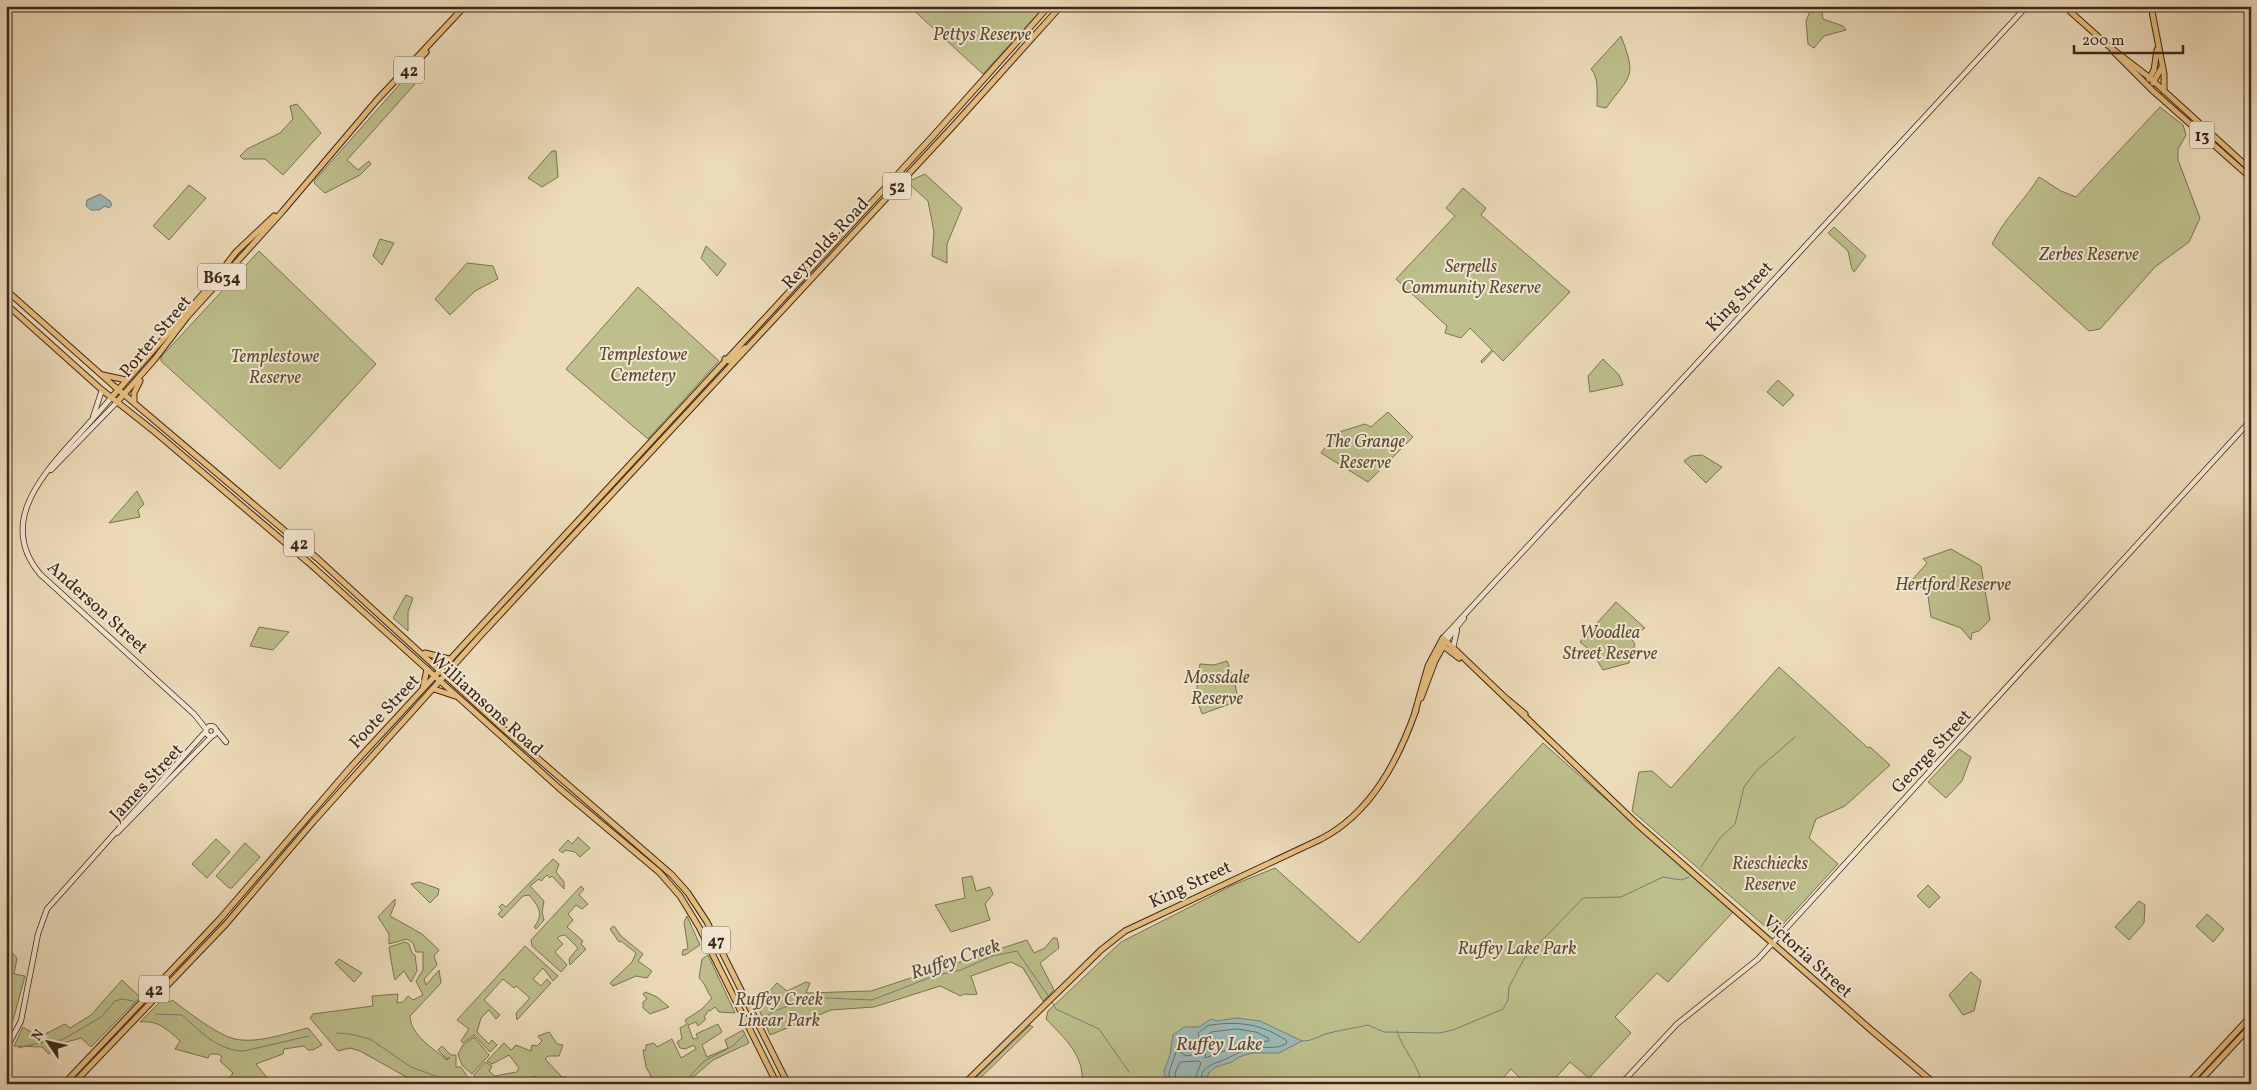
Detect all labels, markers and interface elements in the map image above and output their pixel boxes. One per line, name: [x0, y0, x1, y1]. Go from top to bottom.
scale bar: [2074, 22, 2183, 54]
park label: Pettys Reserve: [933, 23, 1032, 48]
text: 200 m: [2082, 31, 2125, 52]
road number: 42: [394, 56, 424, 84]
road number: 13: [2190, 122, 2214, 148]
road number: 52: [883, 172, 911, 200]
street label: Reynolds Road: [777, 192, 875, 296]
park label: Zerbes Reserve: [2038, 243, 2139, 268]
park label: Serpells Community Reserve: [1401, 255, 1541, 301]
street label: King Street: [1701, 256, 1779, 338]
road number: B634: [198, 264, 246, 290]
street label: Porter Street: [114, 291, 198, 383]
park label: Templestowe Cemetery: [599, 343, 688, 389]
park label: Templestowe Reserve: [231, 345, 320, 391]
park label: The Grange Reserve: [1325, 430, 1405, 476]
road number: 42: [284, 530, 314, 556]
street label: Anderson Street: [41, 556, 153, 660]
park label: Hertford Reserve: [1895, 573, 2012, 598]
park label: Woodlea Street Reserve: [1563, 621, 1658, 667]
street label: Williamsons Road: [424, 648, 548, 763]
park label: Mossdale Reserve: [1183, 666, 1250, 712]
street label: Foote Street: [344, 669, 426, 755]
street label: George Street: [1886, 704, 1978, 800]
street label: James Street: [105, 739, 190, 827]
park label: Rieschiecks Reserve: [1732, 852, 1809, 898]
street label: King Street: [1145, 855, 1236, 915]
street label: Victoria Street: [1757, 910, 1857, 1004]
road number: 47: [702, 926, 730, 954]
water label: Ruffey Creek: [907, 933, 1004, 987]
park label: Ruffey Lake Park: [1457, 937, 1577, 962]
road number: 42: [139, 976, 169, 1002]
park label: Ruffey Creek Linear Park: [735, 988, 823, 1034]
north arrow: [22, 1018, 72, 1068]
text: N: [28, 1026, 49, 1045]
water label: Ruffey Lake: [1176, 1032, 1262, 1058]

